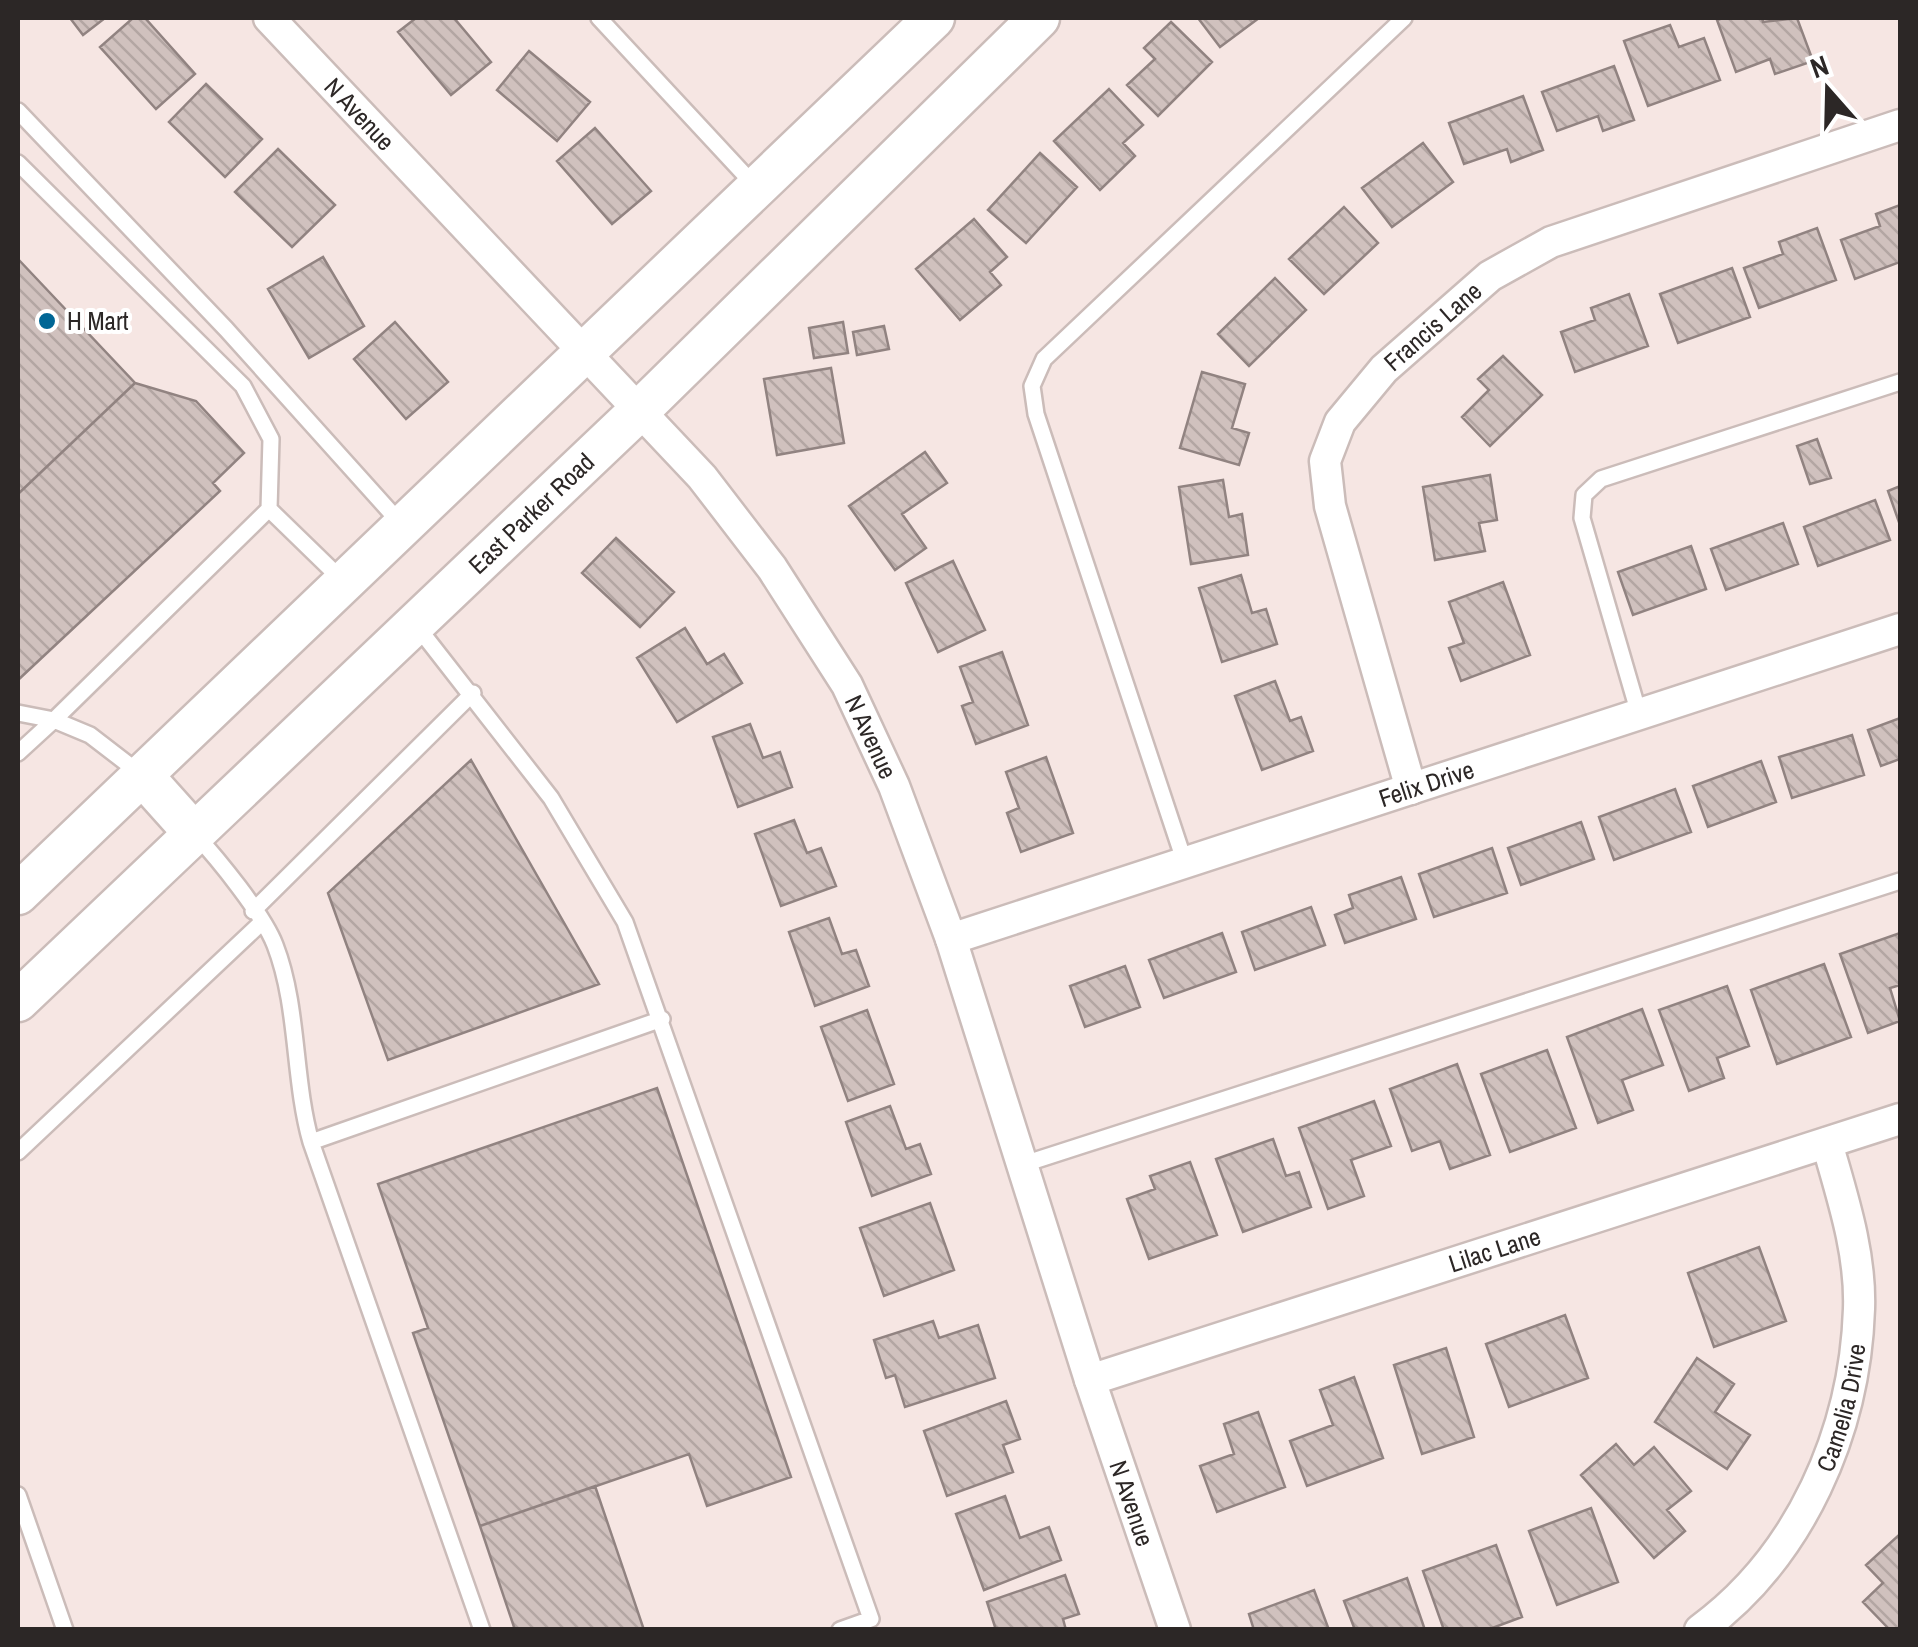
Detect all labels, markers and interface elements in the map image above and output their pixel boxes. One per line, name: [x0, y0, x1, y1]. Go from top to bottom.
north arrow: [1778, 40, 1878, 140]
text: N: [1805, 46, 1834, 87]
street label: N Avenue: [317, 70, 402, 158]
street label: Francis Lane: [1376, 274, 1489, 379]
place label: H Mart: [67, 304, 129, 338]
marker: H Mart: [36, 310, 58, 332]
street label: East Parker Road: [461, 445, 602, 581]
street label: N Avenue: [837, 690, 905, 784]
street label: Felix Drive: [1374, 752, 1478, 815]
street label: Lilac Lane: [1444, 1219, 1545, 1280]
street label: Camelia Drive: [1808, 1342, 1873, 1477]
street label: N Avenue: [1102, 1456, 1162, 1551]

